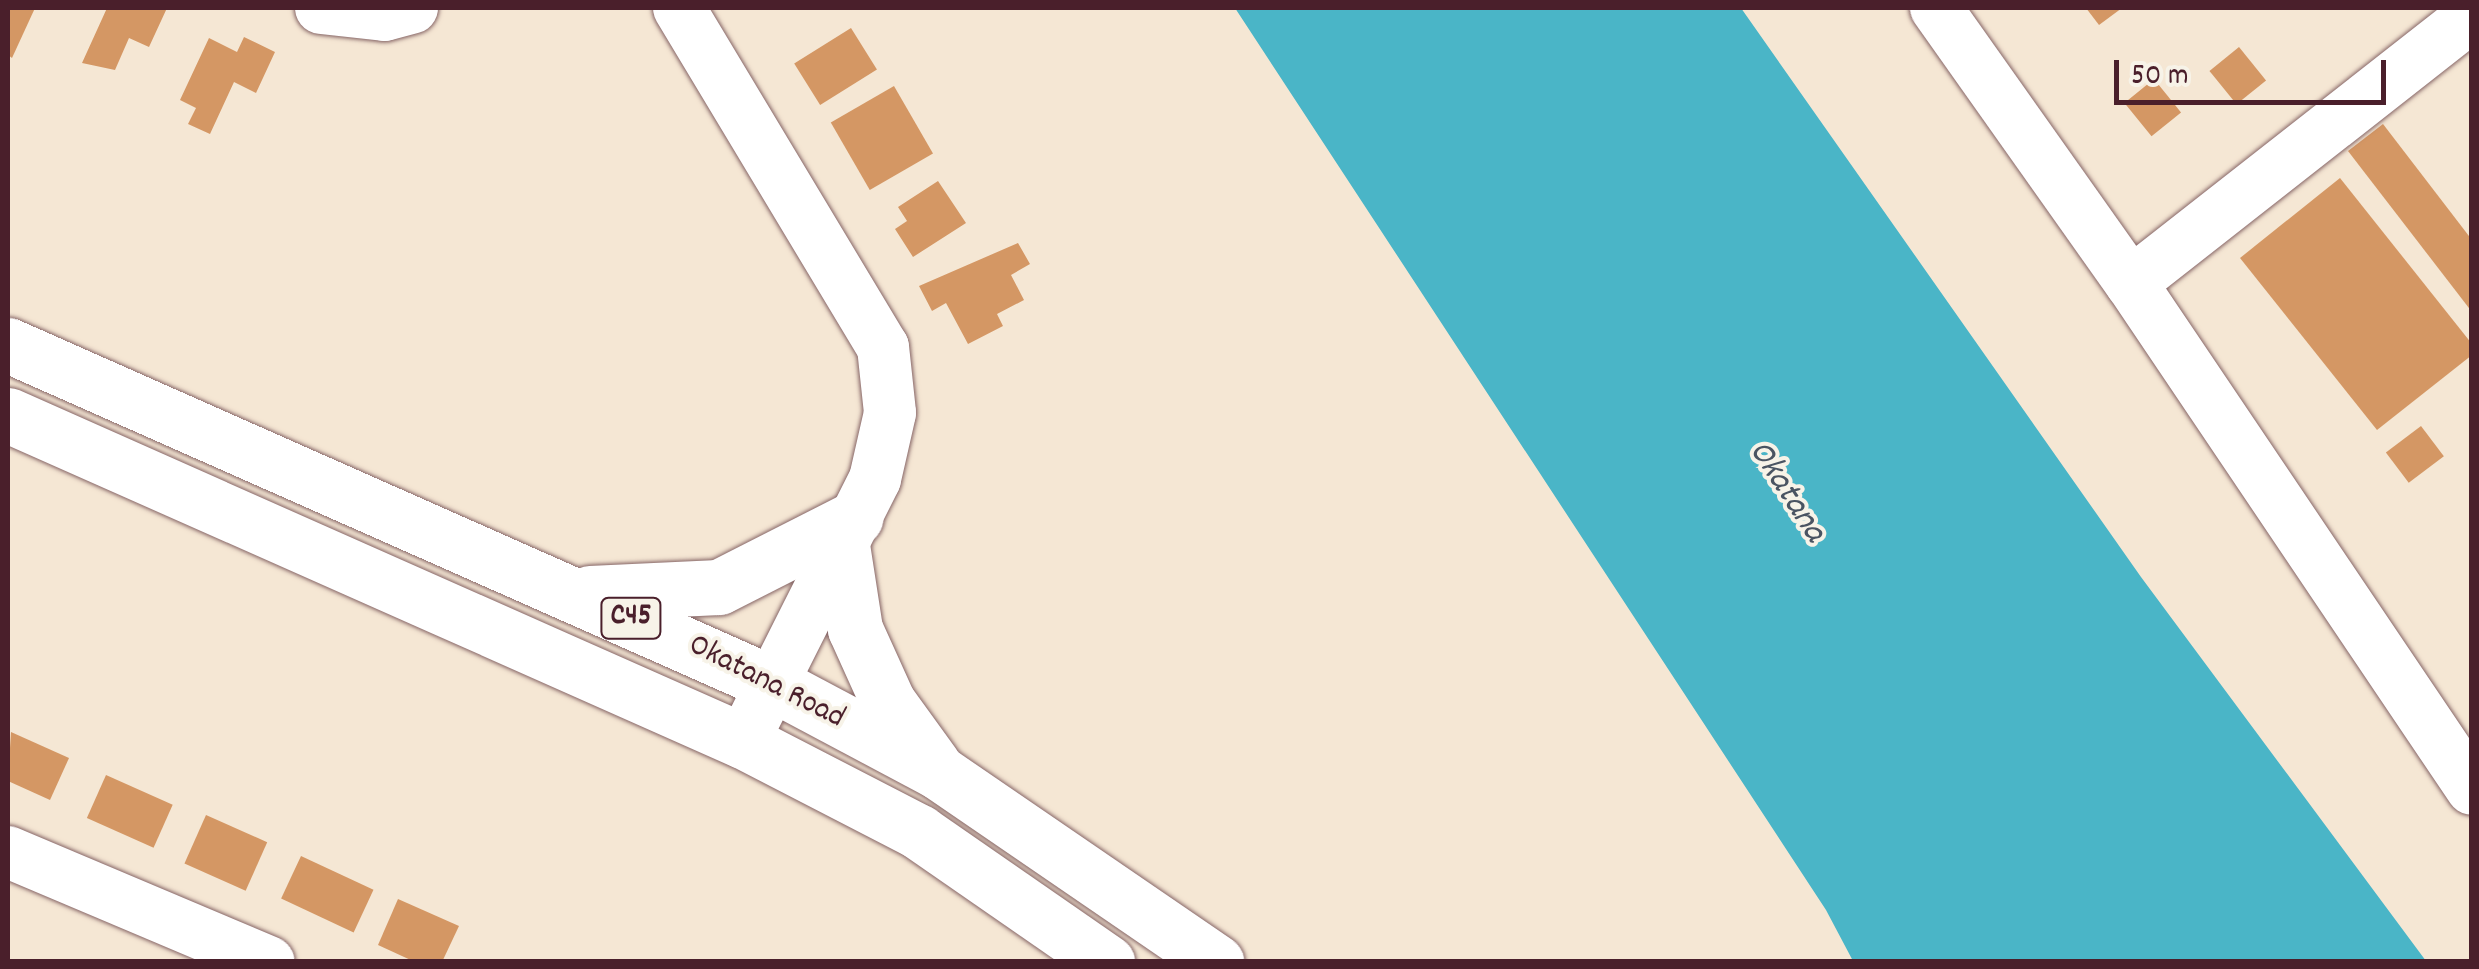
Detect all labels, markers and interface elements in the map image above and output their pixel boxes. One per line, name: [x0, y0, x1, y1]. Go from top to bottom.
scale bar: [2119, 40, 2392, 102]
text: 50 m: [2131, 56, 2189, 99]
water label: Okatana: [1738, 433, 1834, 551]
road number: C45: [598, 593, 664, 643]
street label: Okatana Road: [681, 627, 851, 739]

